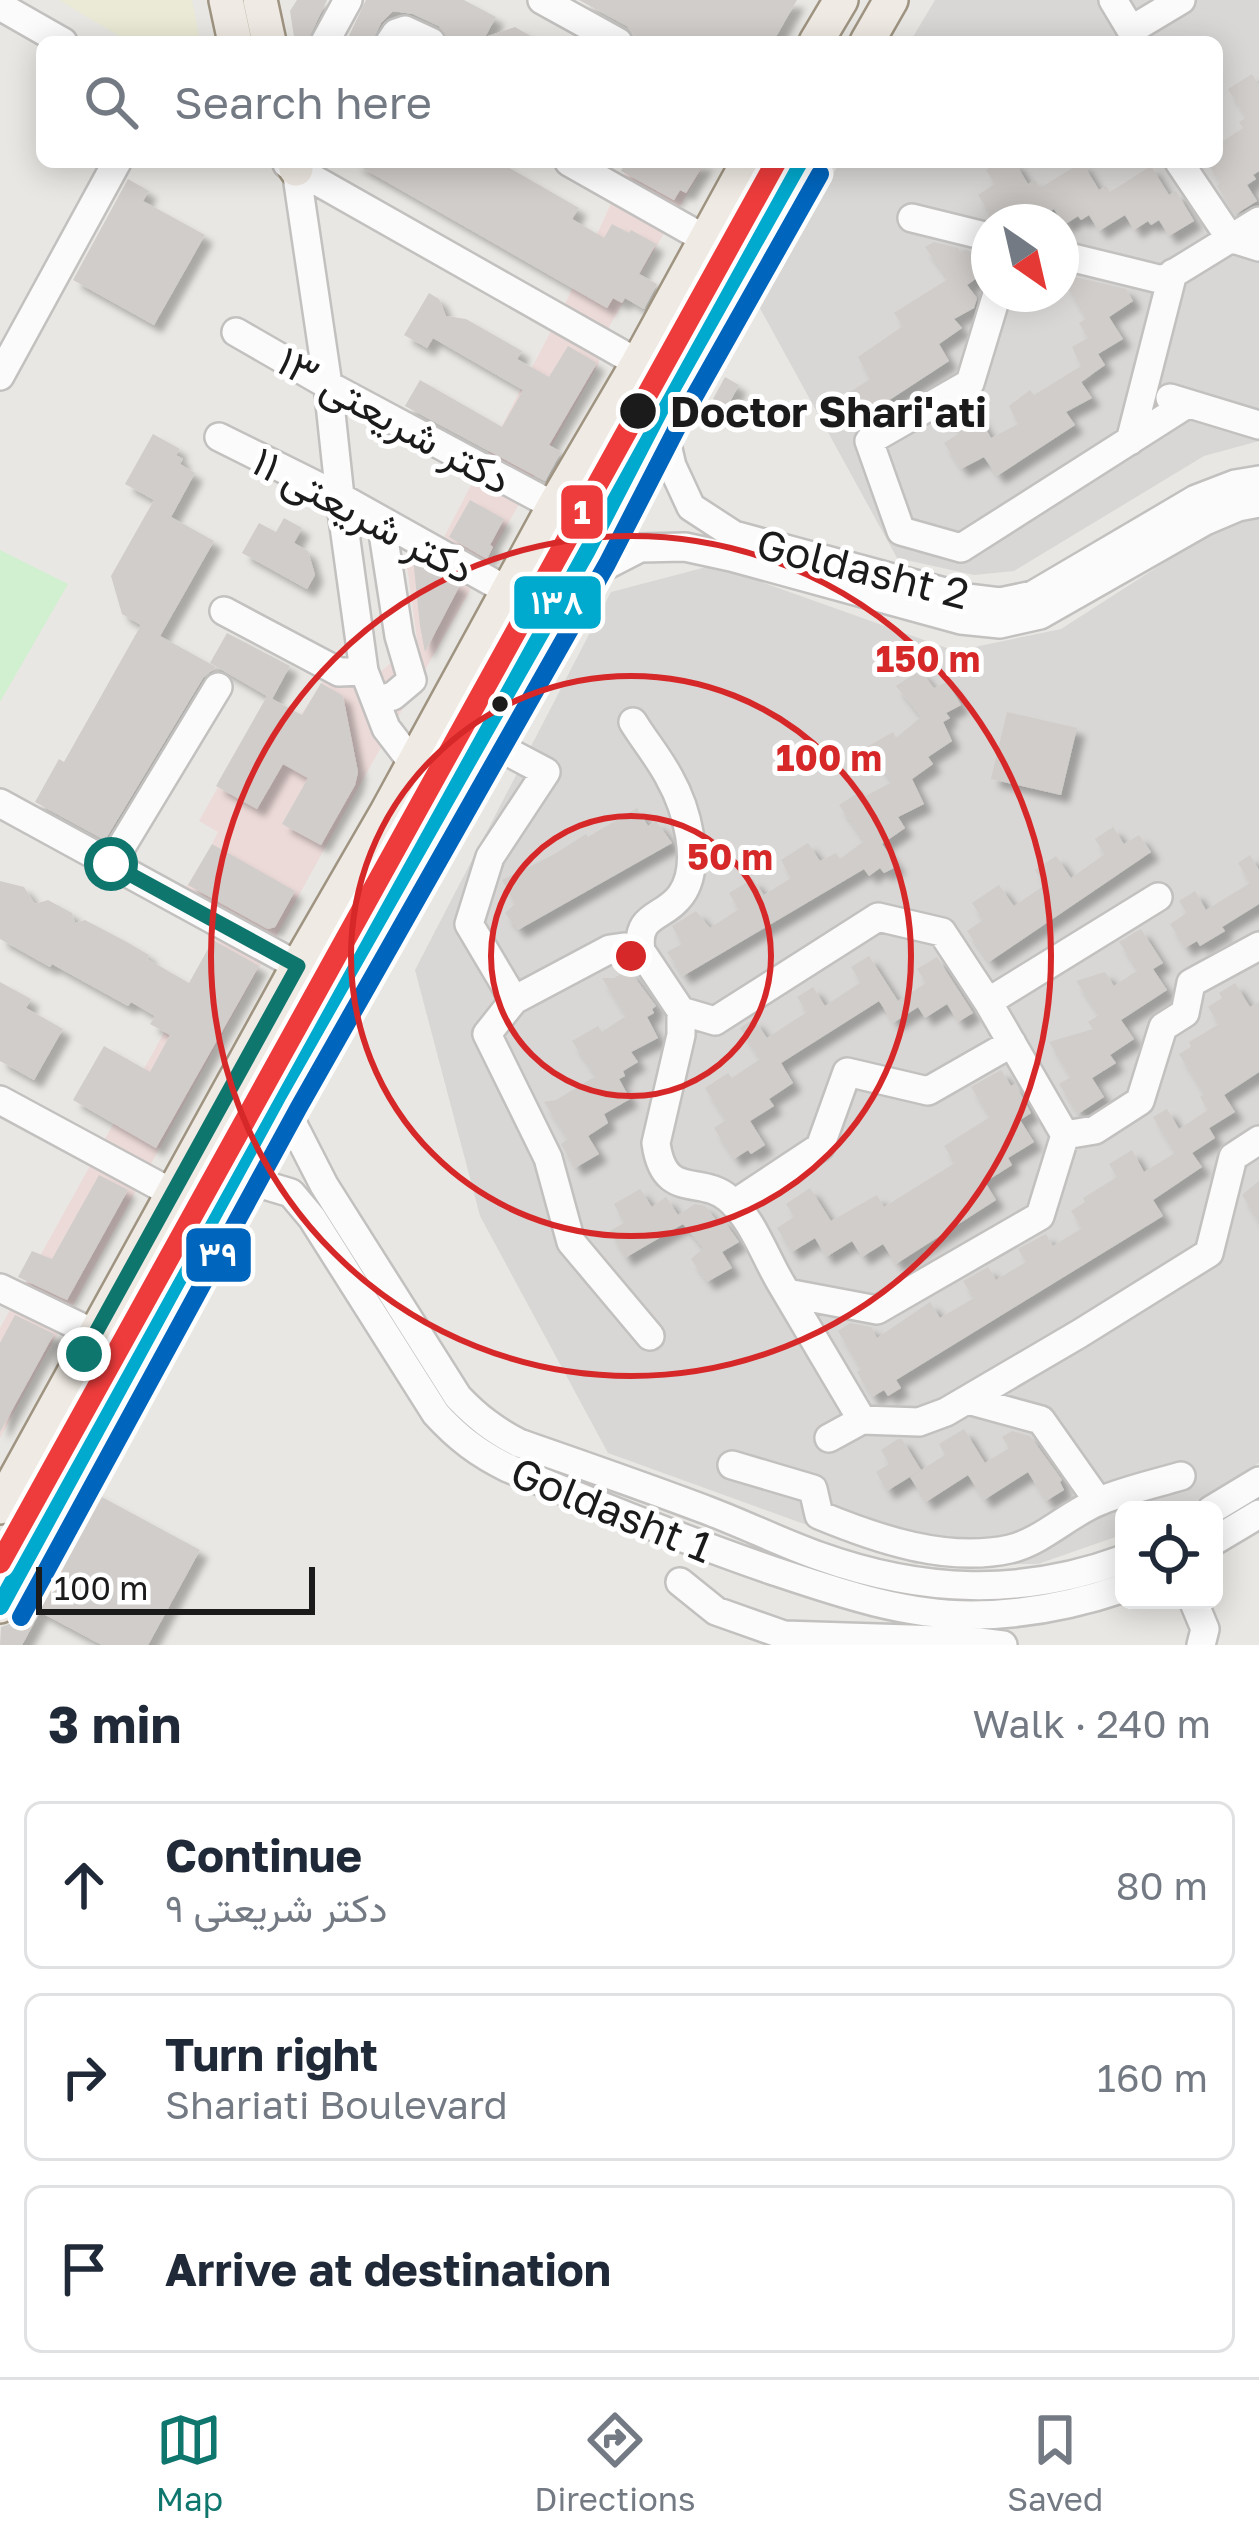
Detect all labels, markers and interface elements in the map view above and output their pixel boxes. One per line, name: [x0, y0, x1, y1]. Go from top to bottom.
search box: [36, 36, 1223, 168]
icon: search: [78, 69, 144, 135]
text: Search here: [174, 75, 432, 129]
north arrow: [971, 204, 1079, 312]
street label: ۱۳ دکتر شریعتی: [268, 334, 520, 506]
place label: Doctor Shari'ati: [670, 386, 987, 436]
marker: Doctor Shari'ati: [617, 390, 659, 432]
street label: ۱۱ دکتر شریعتی: [243, 435, 483, 596]
line badge: 1: [559, 483, 605, 541]
text: 1: [574, 492, 591, 531]
street label: Goldasht 2: [752, 518, 974, 618]
line badge: ۱۳۸: [512, 574, 603, 631]
text: ۱۳۸: [531, 582, 583, 621]
text: 150 m: [876, 637, 980, 680]
unlabelled marker: [489, 693, 511, 715]
text: 100 m: [776, 736, 882, 779]
text: 50 m: [687, 835, 773, 878]
route start: [84, 837, 138, 891]
centre of rings: [610, 935, 652, 977]
line badge: ۳۹: [184, 1226, 253, 1284]
text: ۳۹: [199, 1234, 237, 1273]
route end: [57, 1327, 111, 1381]
street label: Goldasht 1: [504, 1446, 720, 1572]
map controls: [1115, 1501, 1223, 1609]
button: locate: [1115, 1501, 1223, 1609]
scale bar: [36, 1561, 315, 1614]
text: 100 m: [54, 1568, 148, 1607]
text: 3 min: [48, 1693, 181, 1754]
text: Walk · 240 m: [973, 1700, 1211, 1747]
text: Continue: [165, 1828, 362, 1882]
icon: ahead: [51, 1852, 117, 1918]
text: 80 m: [1116, 1862, 1208, 1909]
text: دکتر شریعتی ۹: [165, 1884, 387, 1931]
text: Turn right: [165, 2027, 378, 2081]
icon: right: [51, 2044, 117, 2110]
text: 160 m: [1097, 2054, 1208, 2101]
text: Shariati Boulevard: [165, 2081, 508, 2128]
icon: arrive: [51, 2236, 117, 2302]
text: Arrive at destination: [165, 2242, 611, 2296]
tab: Map: [156, 2407, 223, 2518]
tab: Directions: [534, 2407, 696, 2518]
tab: Saved: [1007, 2407, 1103, 2518]

